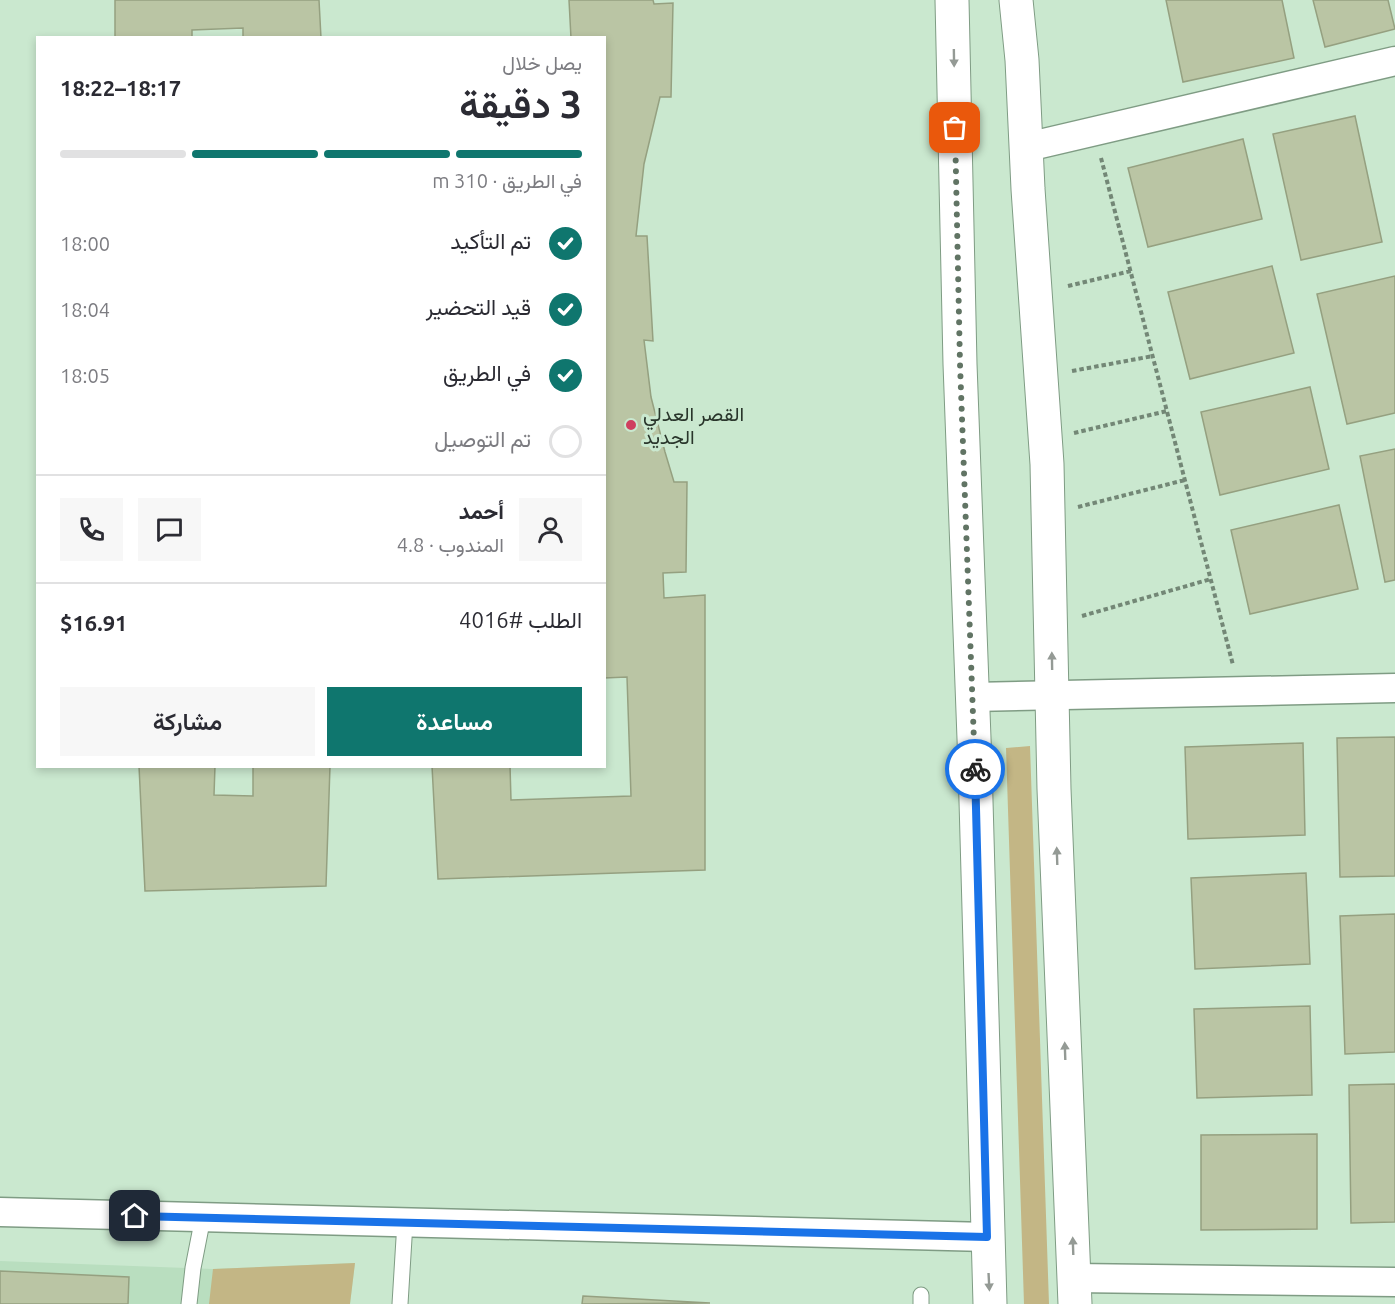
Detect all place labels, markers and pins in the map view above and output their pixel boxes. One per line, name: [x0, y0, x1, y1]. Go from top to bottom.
pin: [929, 102, 980, 153]
place label: القصر العدلي الجديد: [643, 402, 744, 449]
marker: القصر العدلي الجديد: [624, 418, 638, 432]
pin: [109, 1190, 160, 1241]

